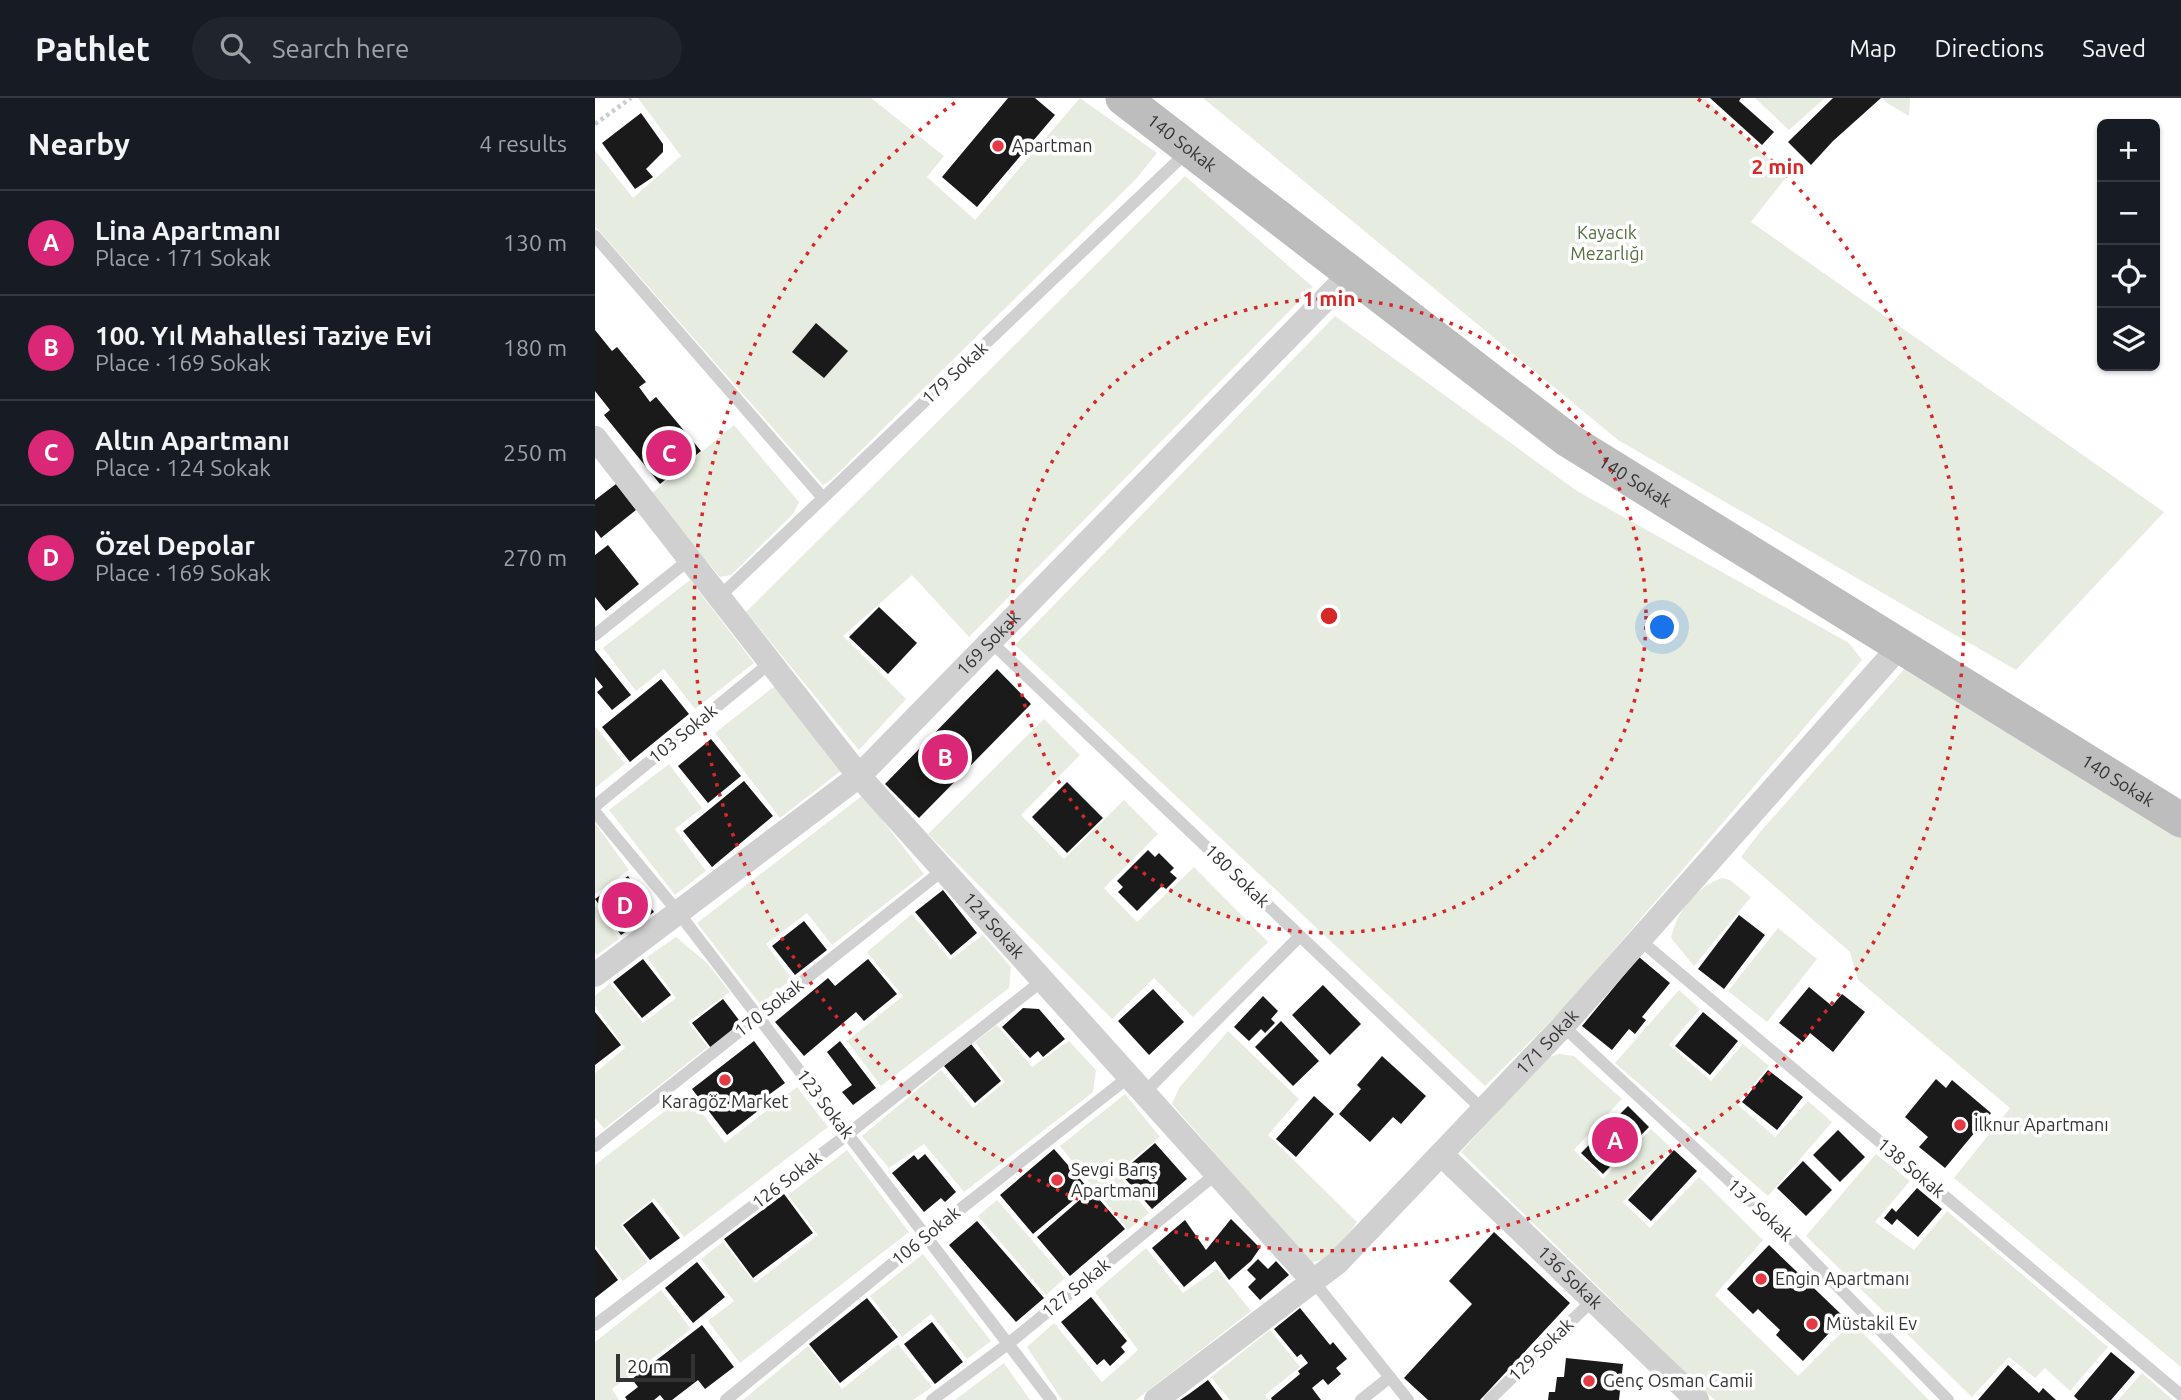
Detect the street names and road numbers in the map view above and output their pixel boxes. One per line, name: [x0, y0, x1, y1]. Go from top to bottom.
street label: 140 Sokak: [1144, 109, 1221, 175]
street label: 179 Sokak: [918, 337, 991, 408]
street label: 140 Sokak: [1595, 451, 1676, 511]
street label: 169 Sokak: [952, 606, 1024, 679]
street label: 103 Sokak: [644, 700, 721, 767]
street label: 140 Sokak: [2078, 750, 2158, 810]
street label: 180 Sokak: [1201, 840, 1274, 911]
street label: 124 Sokak: [959, 888, 1029, 962]
street label: 170 Sokak: [730, 974, 807, 1040]
street label: 171 Sokak: [1511, 1005, 1582, 1078]
street label: 123 Sokak: [793, 1065, 858, 1142]
street label: 138 Sokak: [1874, 1133, 1949, 1201]
street label: 126 Sokak: [748, 1147, 825, 1212]
street label: 137 Sokak: [1724, 1174, 1797, 1245]
street label: 106 Sokak: [887, 1202, 964, 1269]
street label: 136 Sokak: [1534, 1241, 1607, 1313]
street label: 127 Sokak: [1037, 1254, 1114, 1321]
street label: 129 Sokak: [1504, 1314, 1577, 1385]

